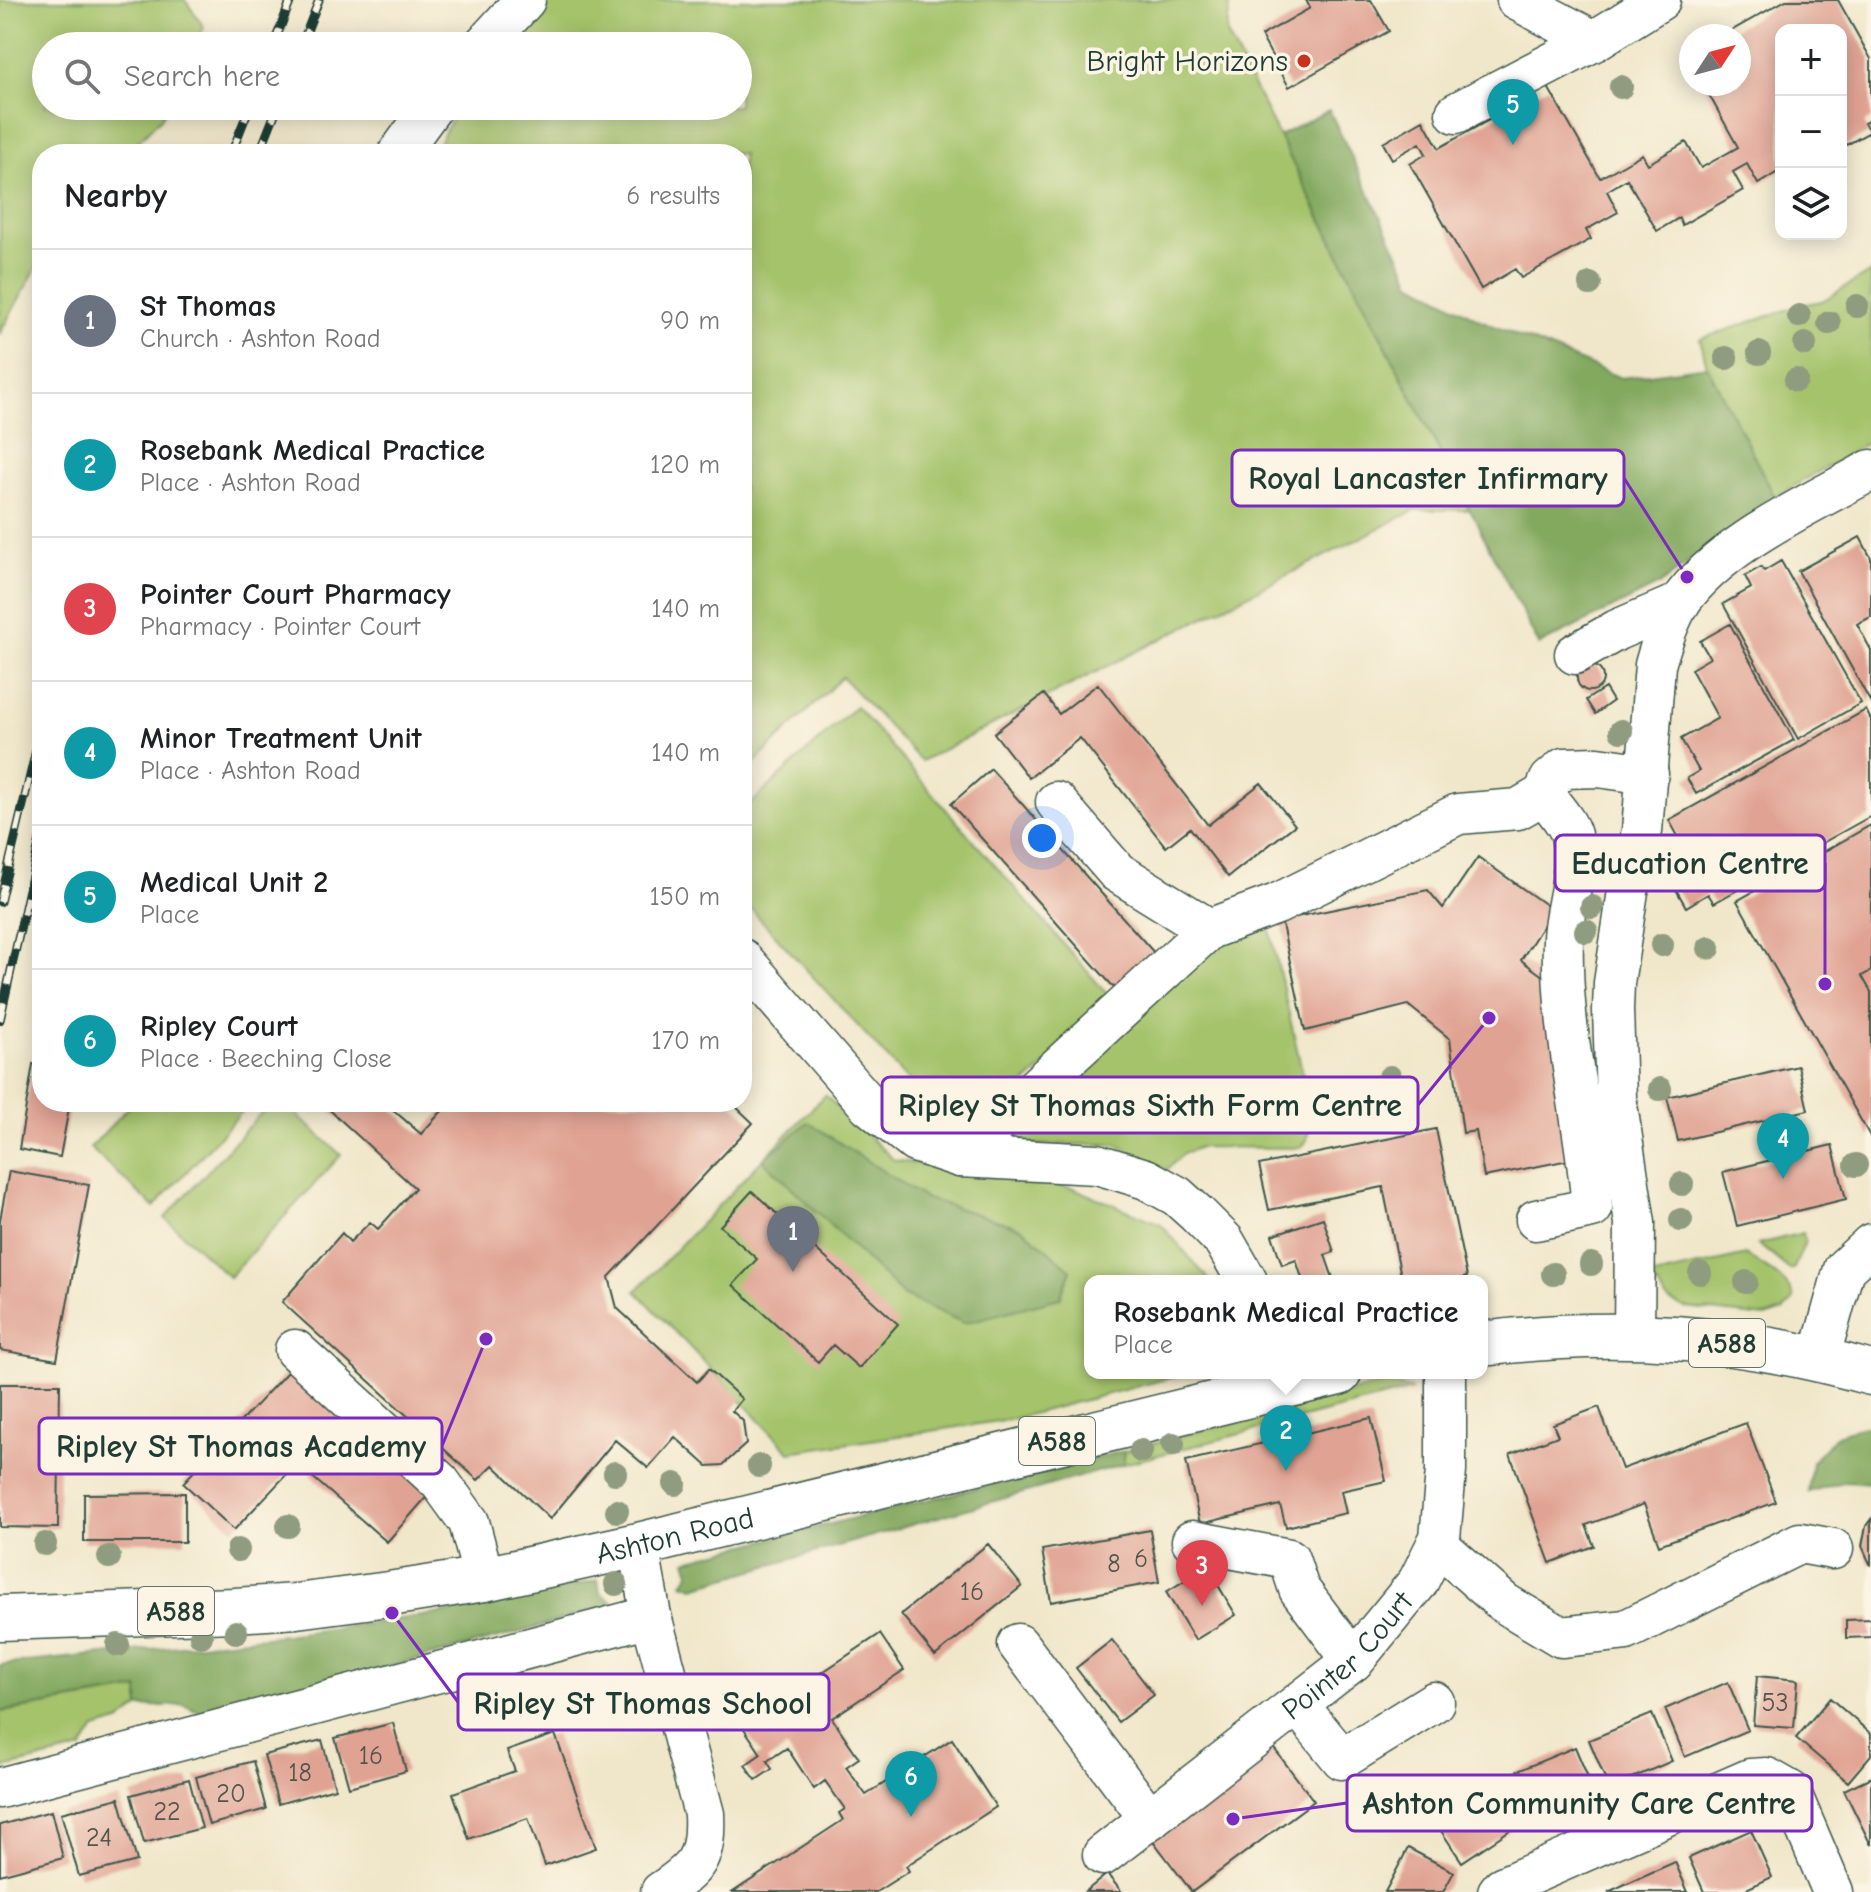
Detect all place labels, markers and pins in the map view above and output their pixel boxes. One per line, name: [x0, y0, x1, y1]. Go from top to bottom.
place label: Bright Horizons: [1087, 44, 1288, 79]
marker: Bright Horizons: [1295, 52, 1313, 70]
pin: 5: [1487, 79, 1539, 145]
callout: Royal Lancaster Infirmary: [1232, 450, 1624, 506]
callout: Education Centre: [1555, 835, 1825, 891]
callout: Ripley St Thomas Sixth Form Centre: [882, 1077, 1418, 1133]
pin: 4: [1757, 1113, 1809, 1179]
pin: 1: [767, 1206, 819, 1272]
pin: 2: [1260, 1405, 1312, 1471]
callout: Ripley St Thomas Academy: [39, 1418, 442, 1474]
pin: 3: [1176, 1540, 1228, 1606]
callout: Ripley St Thomas School: [458, 1674, 829, 1730]
pin: 6: [885, 1751, 937, 1817]
callout: Ashton Community Care Centre: [1347, 1775, 1812, 1831]

